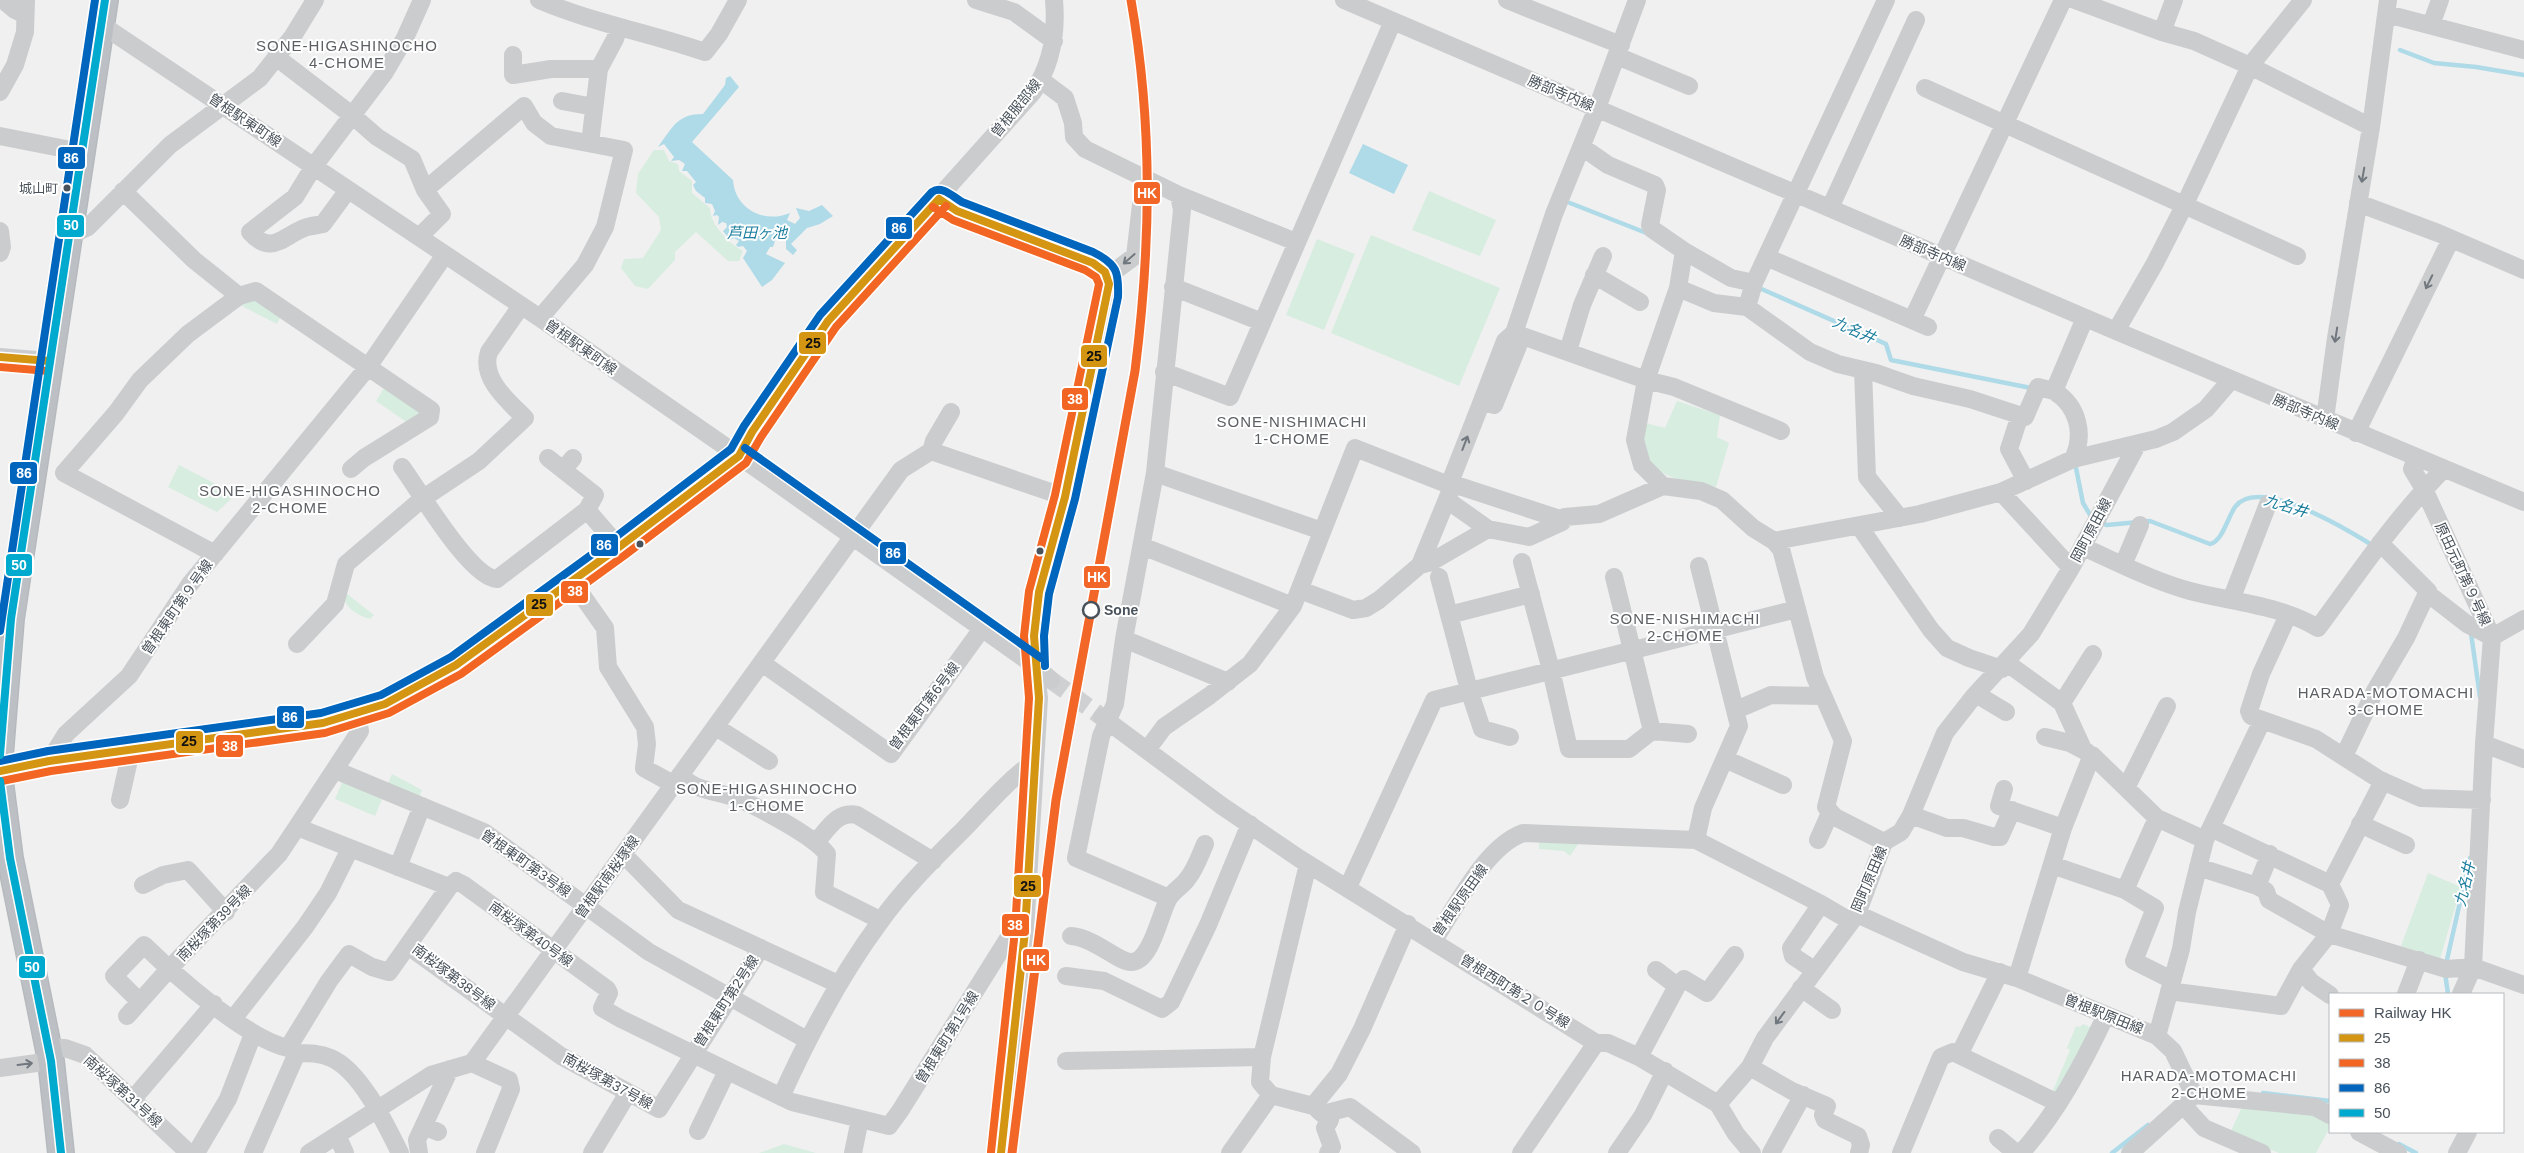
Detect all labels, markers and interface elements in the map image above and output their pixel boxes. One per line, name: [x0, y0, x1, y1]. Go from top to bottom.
district label: SONE-HIGASHINOCHO 4-CHOME: [256, 37, 438, 71]
street label: 勝部寺内線: [1526, 72, 1596, 114]
street label: 曽根服部線: [988, 76, 1044, 140]
street label: 曽根駅東町線: [206, 90, 284, 150]
line badge: 86: [57, 146, 86, 170]
text: 86: [63, 150, 79, 166]
one-way arrow: [2358, 167, 2368, 183]
place label: 城山町: [19, 181, 58, 196]
line badge: HK: [1133, 181, 1161, 205]
marker: 城山町: [62, 183, 72, 193]
text: HK: [1137, 185, 1157, 201]
line badge: 50: [56, 214, 85, 238]
line badge: 86: [885, 216, 913, 240]
text: 50: [63, 217, 79, 233]
text: 86: [891, 220, 907, 236]
water label: 芦田ヶ池: [727, 224, 789, 241]
street label: 勝部寺内線: [1898, 232, 1968, 274]
one-way arrow: [1123, 254, 1136, 265]
one-way arrow: [2424, 274, 2433, 289]
water label: 九名井: [1830, 313, 1880, 347]
street label: 曽根駅東町線: [542, 316, 620, 378]
one-way arrow: [2331, 327, 2341, 343]
line badge: 25: [798, 331, 827, 355]
text: 25: [805, 335, 821, 351]
line badge: 25: [1080, 344, 1108, 368]
text: 25: [1086, 348, 1102, 364]
line badge: 38: [1061, 387, 1089, 411]
text: 38: [1067, 391, 1083, 407]
street label: 勝部寺内線: [2271, 391, 2341, 433]
district label: SONE-NISHIMACHI 1-CHOME: [1217, 413, 1367, 447]
one-way arrow: [1461, 436, 1471, 451]
line badge: 86: [9, 461, 38, 485]
text: 86: [16, 465, 32, 481]
district label: SONE-HIGASHINOCHO 2-CHOME: [199, 482, 381, 516]
water label: 九名井: [2262, 491, 2312, 521]
street label: 岡町原田線: [2068, 495, 2114, 565]
street label: 原田元町第９号線: [2432, 520, 2494, 628]
line badge: 86: [590, 533, 619, 557]
text: 86: [596, 537, 612, 553]
unlabelled marker: [635, 539, 645, 549]
line badge: 86: [879, 541, 907, 565]
text: 86: [885, 545, 901, 561]
unlabelled marker: [1035, 546, 1045, 556]
line badge: 50: [5, 553, 33, 577]
text: 50: [11, 557, 27, 573]
street label: 曽根東町第９号線: [138, 557, 216, 657]
line badge: HK: [1083, 565, 1111, 589]
text: HK: [1087, 569, 1107, 585]
line badge: 38: [560, 580, 589, 604]
text: 38: [567, 583, 583, 599]
line badge: 25: [525, 593, 554, 617]
text: 25: [531, 596, 547, 612]
marker: Sone: [1082, 601, 1100, 619]
place label: Sone: [1104, 602, 1138, 618]
district label: SONE-NISHIMACHI 2-CHOME: [1610, 610, 1760, 644]
street label: 曽根東町第6号線: [886, 659, 962, 753]
district label: HARADA-MOTOMACHI 3-CHOME: [2298, 684, 2474, 718]
line badge: 86: [276, 705, 305, 729]
text: 86: [282, 709, 298, 725]
line badge: 25: [175, 730, 204, 754]
text: 25: [181, 733, 197, 749]
line badge: 38: [215, 734, 244, 758]
text: 38: [222, 738, 238, 754]
district label: SONE-HIGASHINOCHO 1-CHOME: [676, 780, 858, 814]
street label: 曽根東町第3号線: [478, 826, 574, 900]
street label: 曽根駅南桜塚線: [572, 833, 642, 921]
street label: 岡町原田線: [1848, 844, 1890, 914]
water label: 九名井: [2451, 858, 2478, 908]
street label: 曽根駅原田線: [1429, 861, 1491, 939]
line badge: 25: [1013, 874, 1042, 898]
text: 25: [1020, 878, 1036, 894]
street label: 南桜塚第39号線: [174, 882, 254, 964]
street label: 南桜塚第40号線: [486, 898, 576, 970]
line badge: 38: [1001, 913, 1030, 937]
text: 38: [1007, 917, 1023, 933]
street label: 南桜塚第38号線: [409, 941, 499, 1013]
line badge: HK: [1022, 948, 1050, 972]
street label: 曽根西町第２０号線: [1457, 951, 1573, 1031]
street label: 曽根東町第2号線: [690, 952, 762, 1050]
text: HK: [1026, 952, 1046, 968]
line badge: 50: [18, 955, 46, 979]
text: 50: [24, 959, 40, 975]
street label: 曽根東町第1号線: [912, 988, 982, 1086]
street label: 曽根駅原田線: [2062, 991, 2146, 1037]
legend: [2329, 993, 2504, 1133]
text: Railway HK: [2374, 1004, 2452, 1021]
one-way arrow: [1775, 1011, 1785, 1025]
text: 25: [2374, 1029, 2391, 1046]
street label: 南桜塚第37号線: [561, 1050, 655, 1112]
street label: 南桜塚第31号線: [81, 1052, 165, 1130]
text: 38: [2374, 1054, 2391, 1071]
one-way arrow: [17, 1059, 33, 1069]
district label: HARADA-MOTOMACHI 2-CHOME: [2121, 1067, 2297, 1101]
text: 86: [2374, 1079, 2391, 1096]
text: 50: [2374, 1104, 2391, 1121]

